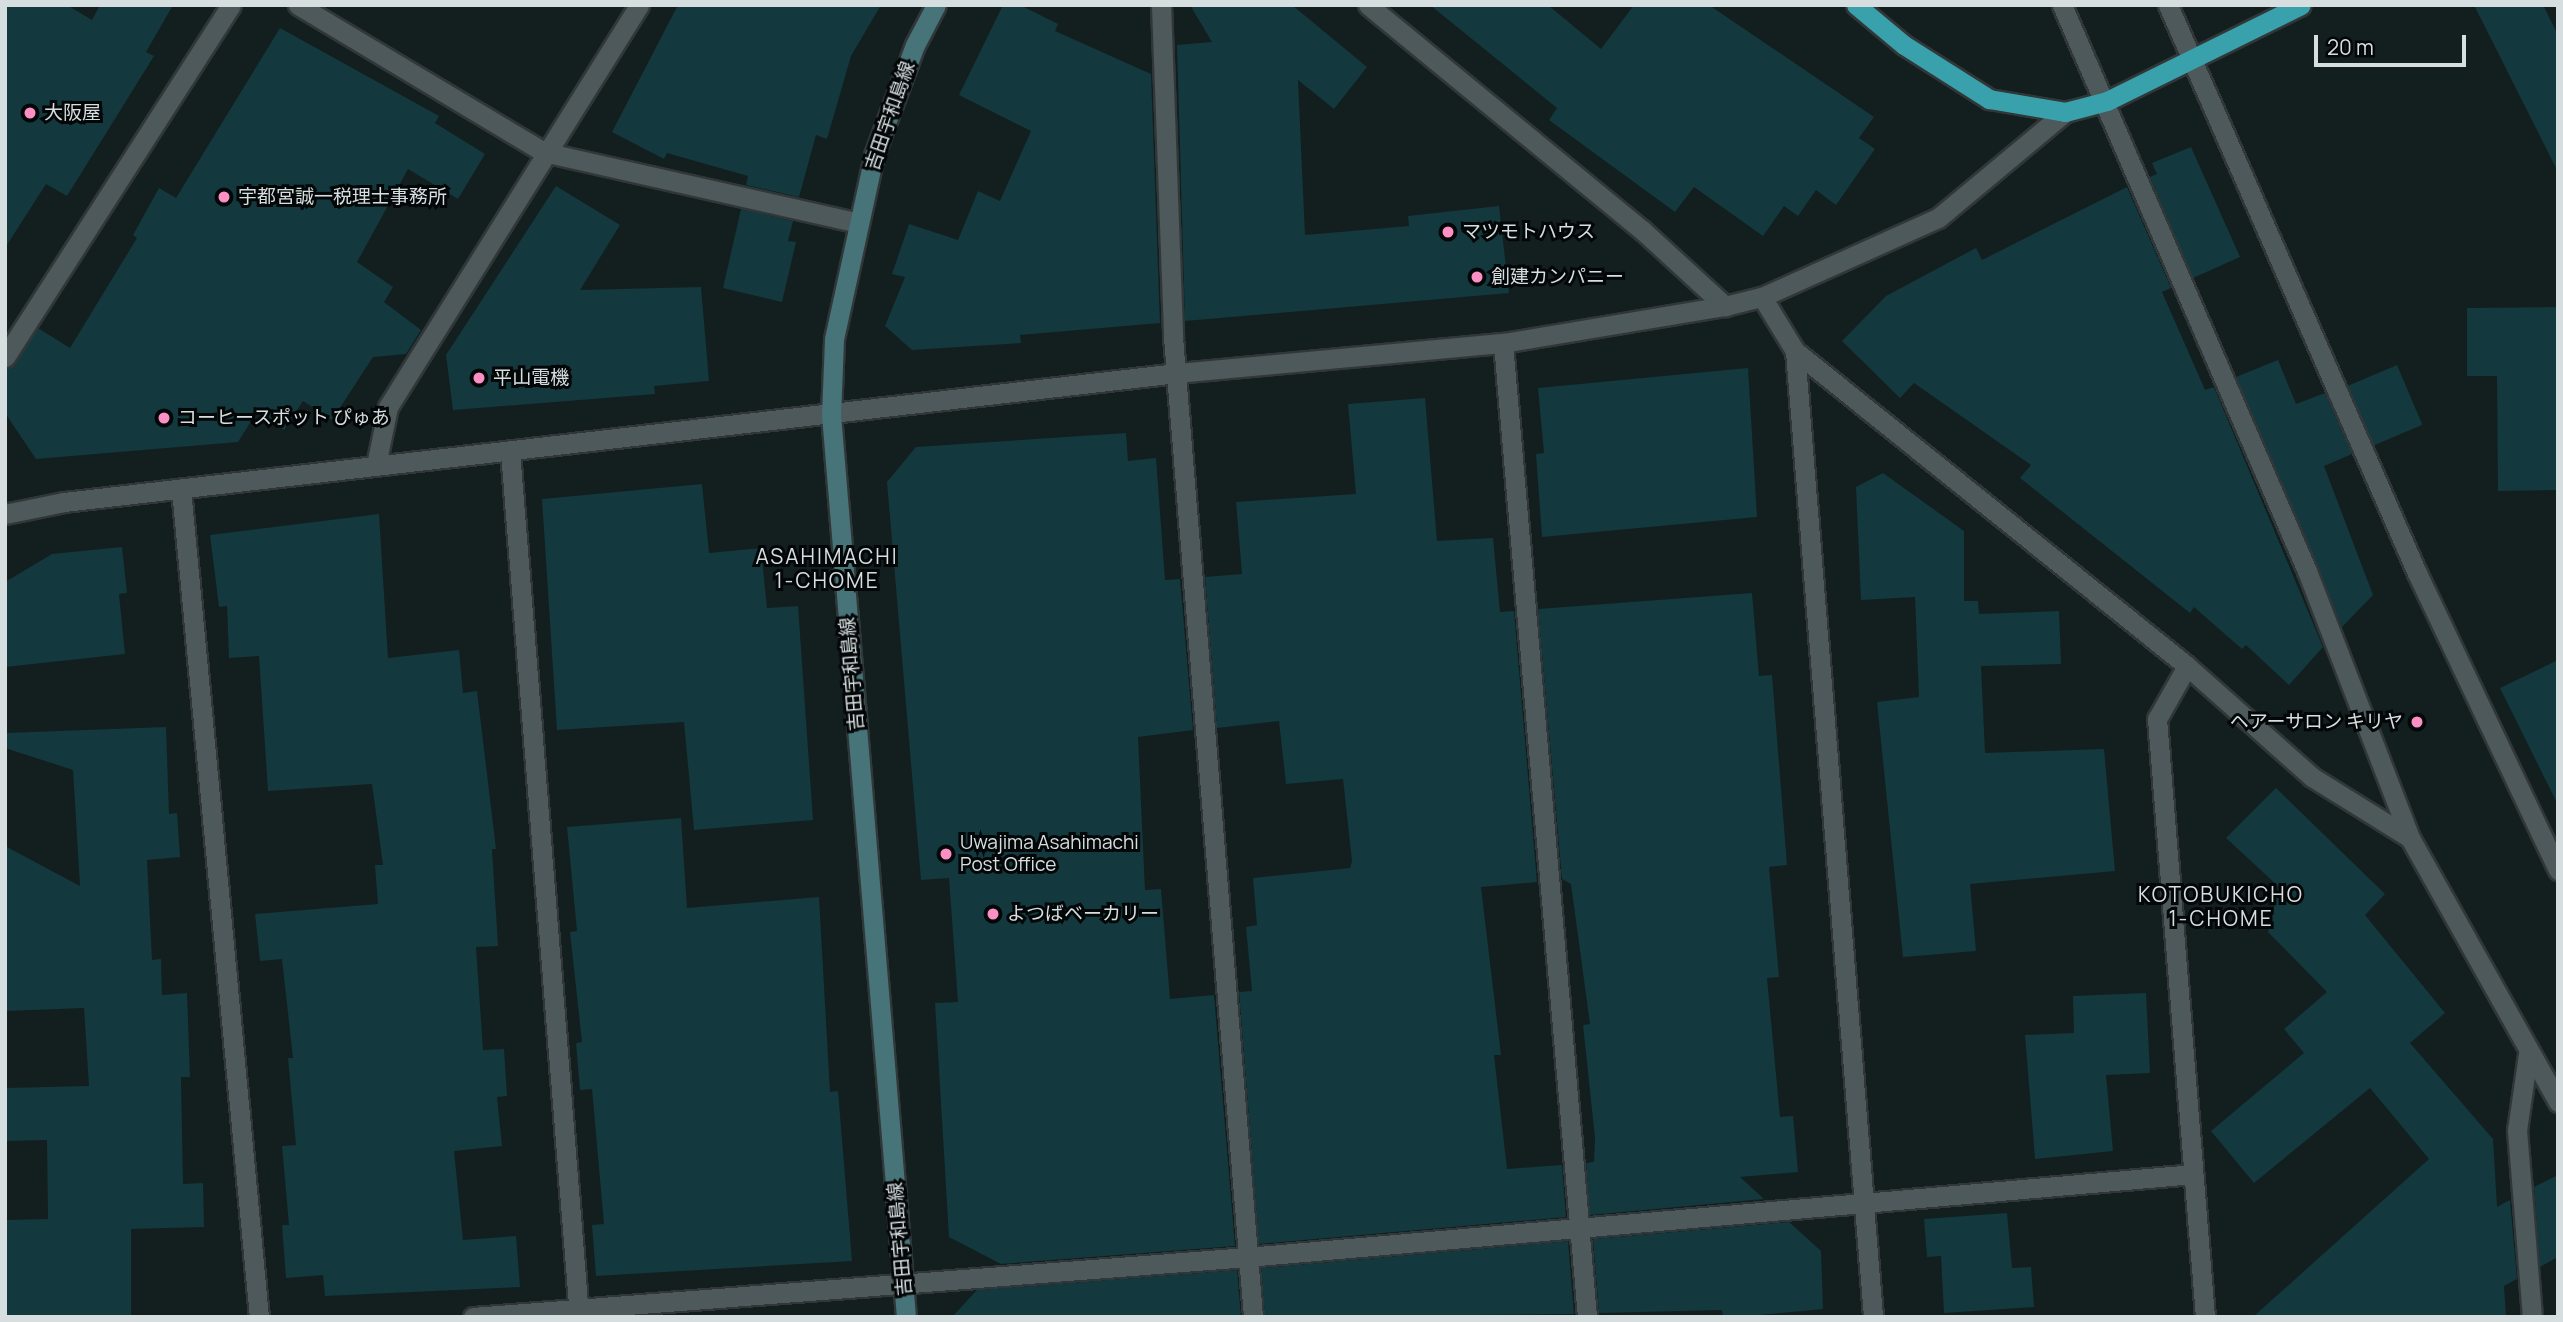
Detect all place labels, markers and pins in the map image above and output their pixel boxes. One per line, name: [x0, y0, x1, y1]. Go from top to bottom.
place label: 大阪屋: [44, 102, 101, 124]
marker: 大阪屋: [22, 105, 38, 121]
place label: 宇都宮誠一税理士事務所: [238, 186, 447, 208]
marker: 宇都宮誠一税理士事務所: [216, 189, 232, 205]
place label: マツモトハウス: [1462, 221, 1595, 243]
marker: マツモトハウス: [1440, 224, 1456, 240]
place label: 創建カンパニー: [1491, 266, 1624, 288]
marker: 創建カンパニー: [1469, 269, 1485, 285]
place label: 平山電機: [493, 367, 569, 389]
marker: 平山電機: [471, 370, 487, 386]
place label: コーヒースポット ぴゅあ: [178, 407, 391, 429]
marker: コーヒースポット ぴゅあ: [156, 410, 172, 426]
place label: ヘアーサロン キリヤ: [2229, 711, 2403, 733]
marker: ヘアーサロン キリヤ: [2409, 714, 2425, 730]
place label: Uwajima Asahimachi Post Office: [960, 832, 1139, 876]
marker: Uwajima Asahimachi Post Office: [938, 846, 954, 862]
place label: よつばベーカリー: [1007, 903, 1159, 925]
marker: よつばベーカリー: [985, 906, 1001, 922]

